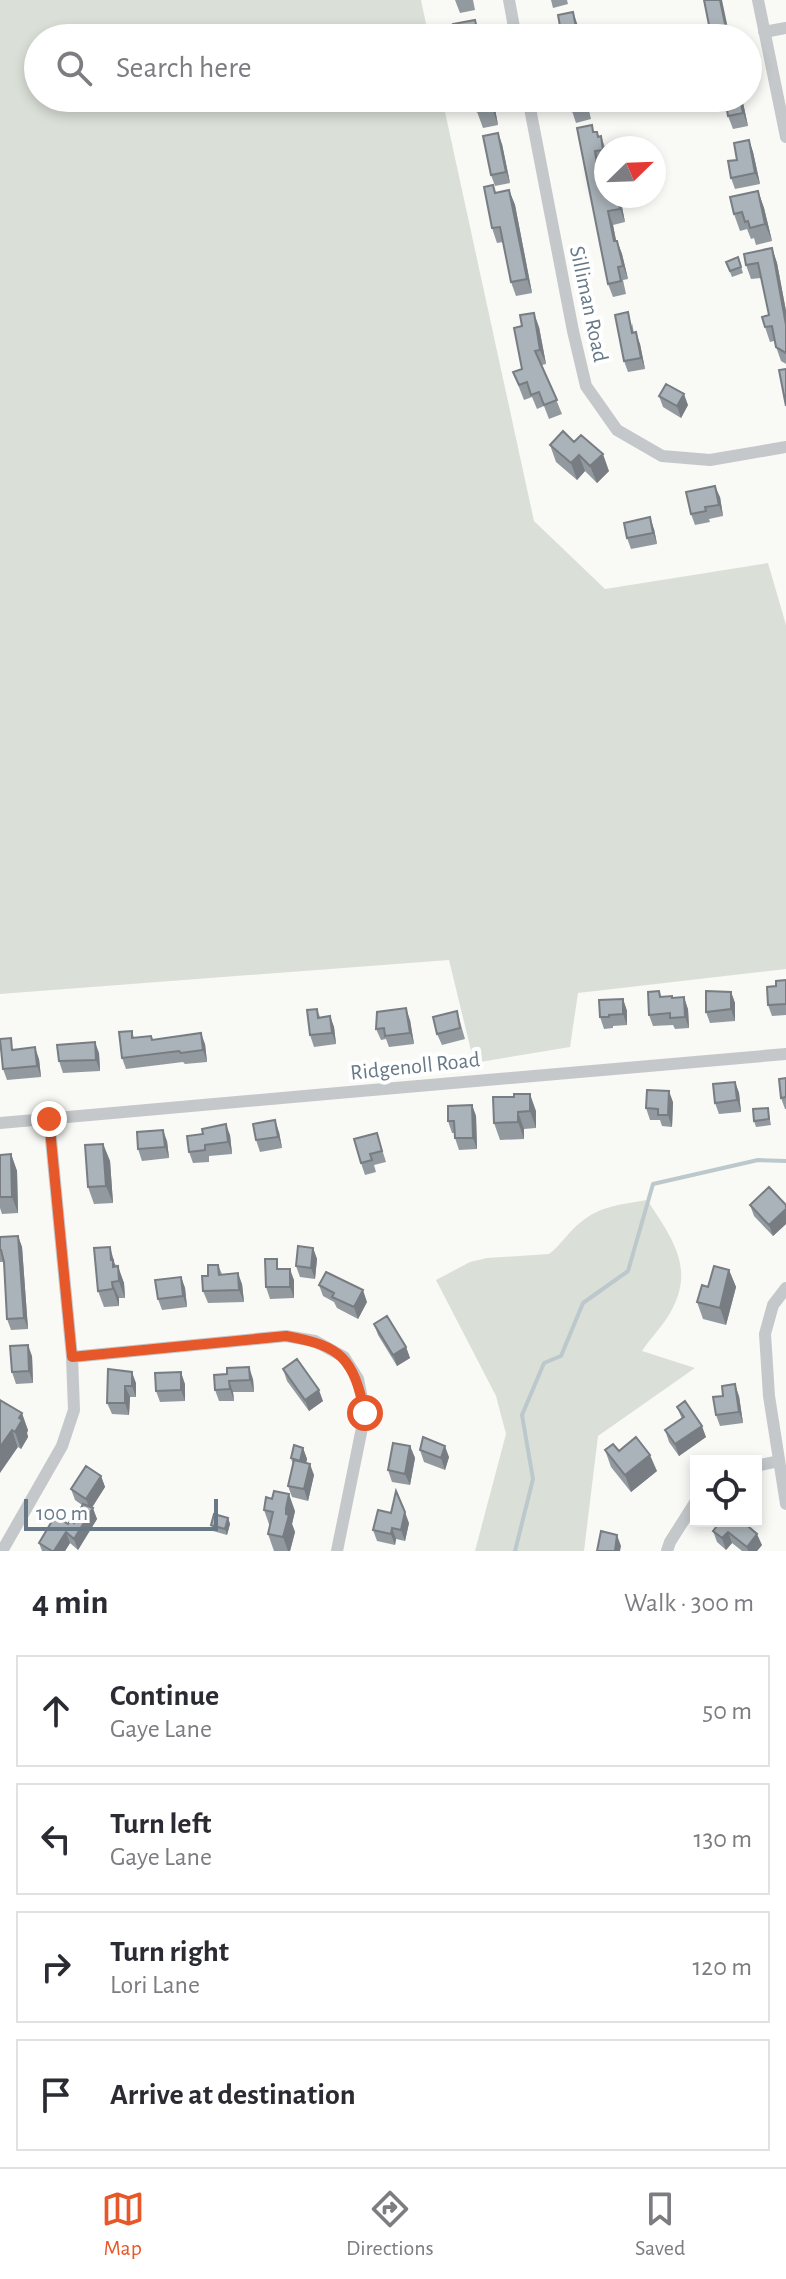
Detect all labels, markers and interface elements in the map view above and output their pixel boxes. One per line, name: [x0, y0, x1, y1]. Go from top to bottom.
search box: [24, 24, 762, 112]
icon: search: [52, 46, 96, 90]
text: Search here: [116, 53, 252, 83]
north arrow: [594, 136, 666, 208]
street label: Silliman Road: [566, 244, 612, 364]
street label: Ridgenoll Road: [349, 1048, 481, 1084]
route end: [31, 1101, 67, 1137]
route start: [347, 1395, 383, 1431]
map controls: [690, 1455, 762, 1527]
button: locate: [690, 1455, 762, 1527]
scale bar: [24, 1495, 218, 1531]
text: 100 m: [36, 1502, 88, 1524]
text: 4 min: [32, 1586, 109, 1620]
text: Walk · 300 m: [624, 1590, 754, 1616]
text: Continue: [110, 1681, 219, 1711]
icon: ahead: [34, 1689, 78, 1733]
text: 50 m: [702, 1698, 752, 1724]
text: Gaye Lane: [110, 1716, 212, 1742]
text: Turn left: [110, 1809, 211, 1839]
icon: left: [34, 1817, 78, 1861]
text: 130 m: [694, 1826, 752, 1852]
text: Gaye Lane: [110, 1844, 212, 1870]
text: Turn right: [110, 1937, 229, 1967]
icon: right: [34, 1945, 78, 1989]
text: 120 m: [692, 1954, 752, 1980]
text: Lori Lane: [110, 1972, 200, 1998]
icon: arrive: [34, 2073, 78, 2117]
text: Arrive at destination: [110, 2080, 356, 2110]
tab: Map: [101, 2187, 145, 2261]
tab: Directions: [346, 2187, 434, 2261]
tab: Saved: [635, 2187, 685, 2261]

